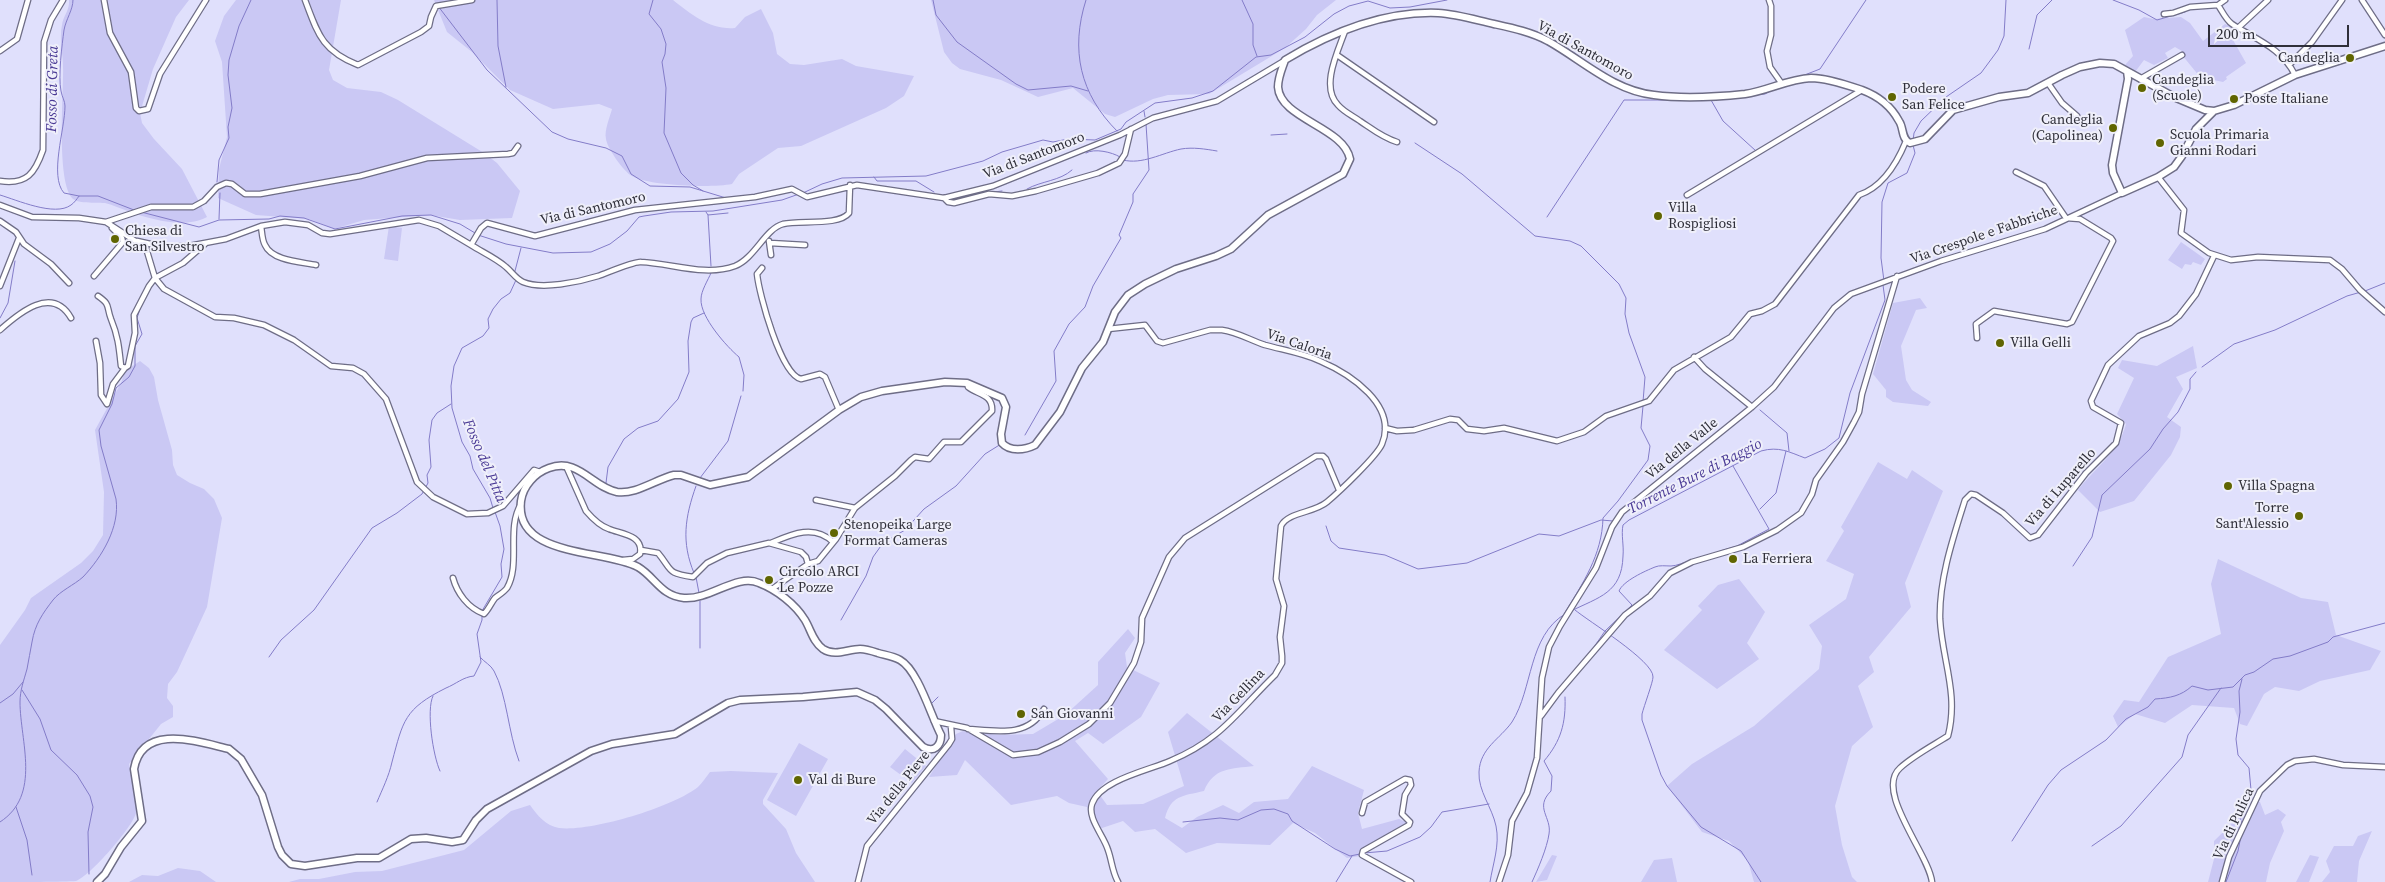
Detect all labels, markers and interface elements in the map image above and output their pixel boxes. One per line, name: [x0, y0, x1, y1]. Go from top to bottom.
scale bar: [2210, 15, 2351, 47]
street label: Via di Santomoro: [1534, 18, 1636, 84]
text: 200 m: [2216, 23, 2256, 44]
water label: Fosso di Greta: [43, 45, 63, 133]
place label: Candeglia: [2278, 50, 2340, 66]
marker: Candeglia: [2344, 52, 2356, 64]
place label: Candeglia (Scuole): [2152, 72, 2214, 104]
place label: Podere San Felice: [1902, 81, 1965, 114]
marker: Candeglia (Scuole): [2136, 82, 2148, 94]
marker: Podere San Felice: [1886, 91, 1898, 103]
place label: Poste Italiane: [2244, 91, 2328, 107]
marker: Poste Italiane: [2228, 93, 2240, 105]
place label: Candeglia (Capolinea): [2031, 112, 2103, 144]
marker: Candeglia (Capolinea): [2107, 122, 2119, 134]
place label: Scuola Primaria Gianni Rodari: [2170, 127, 2269, 160]
street label: Via di Santomoro: [981, 129, 1087, 183]
marker: Scuola Primaria Gianni Rodari: [2154, 137, 2166, 149]
street label: Via di Santomoro: [539, 189, 647, 229]
place label: Villa Rospigliosi: [1668, 200, 1736, 232]
street label: Via Crespole e Fabbriche: [1908, 202, 2060, 268]
marker: Villa Rospigliosi: [1652, 210, 1664, 222]
place label: Chiesa di San Silvestro: [125, 223, 204, 256]
marker: Chiesa di San Silvestro: [109, 233, 121, 245]
street label: Via Caloria: [1264, 326, 1334, 364]
place label: Villa Gelli: [2010, 335, 2071, 351]
marker: Villa Gelli: [1994, 337, 2006, 349]
street label: Via della Valle: [1643, 415, 1721, 483]
water label: Fosso del Pitta: [458, 417, 510, 505]
water label: Torrente Bure di Baggio: [1625, 435, 1765, 519]
street label: Via di Luparello: [2022, 445, 2100, 531]
place label: Villa Spagna: [2238, 478, 2315, 494]
marker: Villa Spagna: [2222, 480, 2234, 492]
place label: Torre Sant'Alessio: [2216, 500, 2289, 532]
marker: Torre Sant'Alessio: [2293, 510, 2305, 522]
place label: Stenopeika Large Format Cameras: [844, 517, 952, 550]
marker: Stenopeika Large Format Cameras: [828, 527, 840, 539]
place label: La Ferriera: [1743, 551, 1812, 567]
marker: La Ferriera: [1727, 553, 1739, 565]
place label: Circolo ARCI Le Pozze: [779, 564, 859, 596]
marker: Circolo ARCI Le Pozze: [763, 574, 775, 586]
street label: Via Gellina: [1209, 666, 1269, 726]
place label: San Giovanni: [1031, 706, 1113, 722]
marker: San Giovanni: [1015, 708, 1027, 720]
street label: Via della Pieve: [864, 748, 934, 828]
place label: Val di Bure: [808, 772, 876, 788]
marker: Val di Bure: [792, 774, 804, 786]
street label: Via di Pulica: [2210, 785, 2258, 863]

